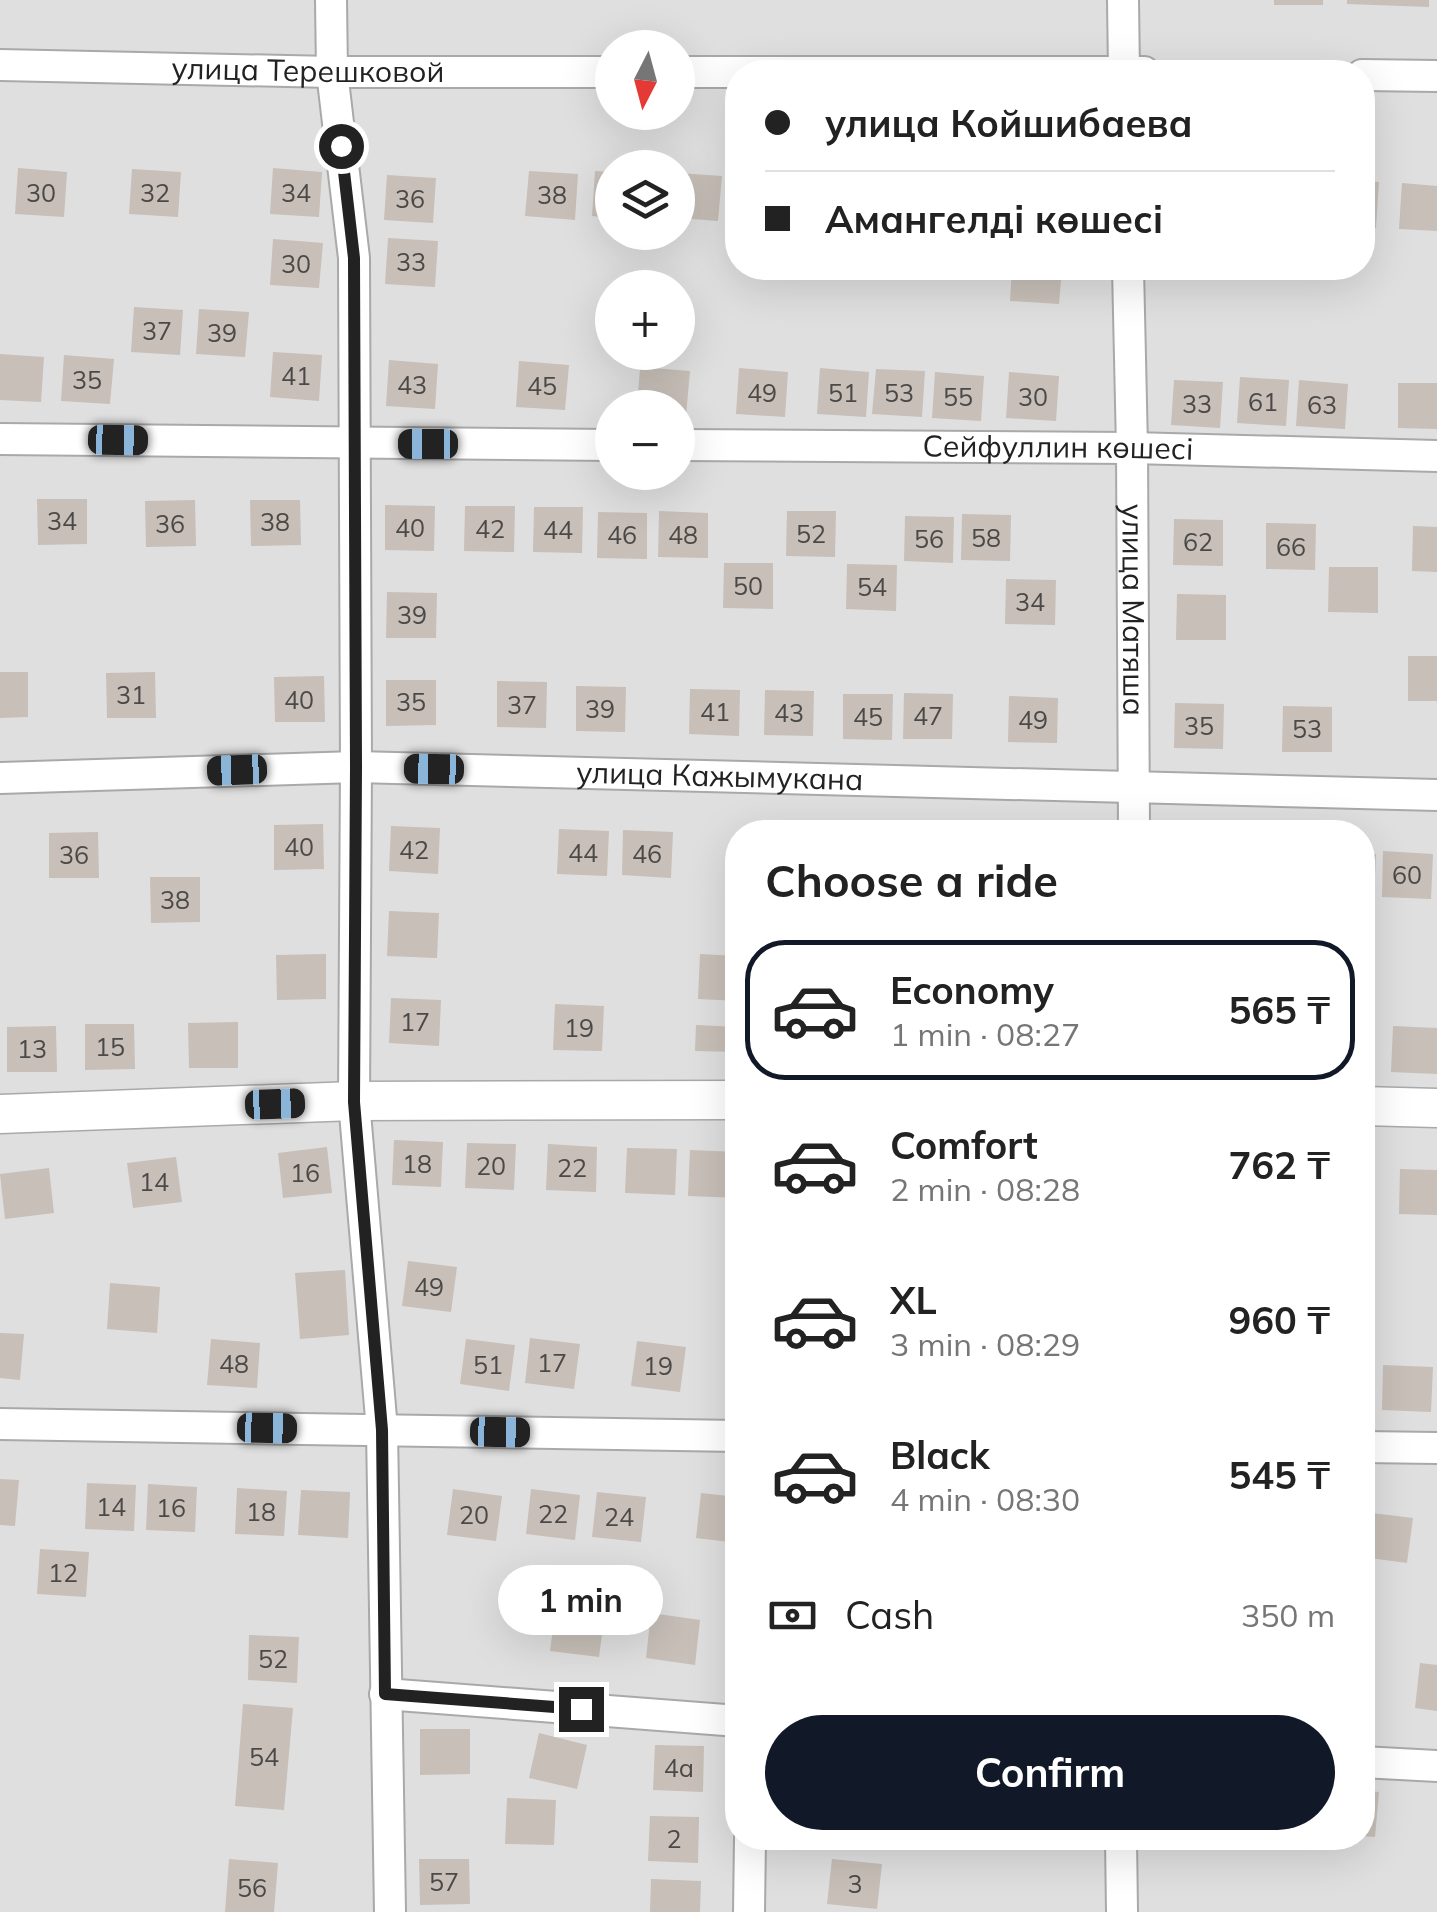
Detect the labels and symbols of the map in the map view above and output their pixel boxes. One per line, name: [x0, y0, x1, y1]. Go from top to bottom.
north arrow: [595, 30, 695, 130]
street label: улица Терешковой: [171, 49, 444, 90]
route start: [319, 124, 364, 169]
house number: 30: [26, 177, 56, 208]
house number: 32: [140, 177, 170, 208]
house number: 34: [281, 177, 311, 208]
house number: 38: [537, 179, 567, 210]
house number: 36: [395, 183, 425, 214]
house number: 33: [396, 246, 426, 277]
house number: 30: [281, 248, 311, 279]
house number: 37: [142, 315, 172, 346]
house number: 39: [207, 317, 237, 348]
house number: 41: [281, 360, 311, 391]
house number: 35: [72, 364, 102, 395]
house number: 43: [397, 369, 427, 400]
house number: 45: [527, 370, 557, 401]
house number: 49: [747, 377, 777, 408]
house number: 51: [828, 377, 858, 408]
house number: 53: [884, 377, 914, 408]
house number: 55: [943, 381, 973, 412]
house number: 30: [1018, 381, 1048, 412]
house number: 61: [1248, 386, 1278, 417]
house number: 33: [1182, 388, 1212, 419]
house number: 63: [1307, 389, 1337, 420]
car: [88, 424, 148, 456]
street label: Сейфуллин көшесі: [922, 427, 1194, 468]
car: [398, 429, 458, 459]
street label: улица Матяша: [1114, 504, 1153, 716]
house number: 34: [47, 505, 77, 536]
house number: 38: [260, 506, 290, 537]
house number: 36: [155, 508, 185, 539]
house number: 40: [395, 512, 425, 543]
house number: 42: [475, 513, 505, 544]
house number: 44: [543, 514, 573, 545]
house number: 52: [796, 518, 826, 549]
house number: 46: [607, 519, 637, 550]
house number: 48: [668, 519, 698, 550]
house number: 58: [971, 522, 1001, 553]
house number: 56: [914, 523, 944, 554]
house number: 62: [1183, 526, 1213, 557]
house number: 66: [1276, 531, 1306, 562]
house number: 50: [733, 570, 763, 601]
house number: 54: [857, 571, 887, 602]
house number: 34: [1015, 586, 1045, 617]
house number: 39: [397, 599, 427, 630]
house number: 31: [116, 679, 146, 710]
house number: 40: [284, 684, 314, 715]
house number: 35: [396, 686, 426, 717]
house number: 37: [507, 689, 537, 720]
house number: 39: [585, 693, 615, 724]
house number: 41: [700, 696, 730, 727]
house number: 43: [774, 697, 804, 728]
house number: 47: [913, 700, 943, 731]
house number: 45: [853, 701, 883, 732]
house number: 49: [1018, 704, 1048, 735]
house number: 35: [1184, 710, 1214, 741]
house number: 53: [1292, 713, 1322, 744]
car: [404, 753, 464, 785]
street label: улица Кажымукана: [576, 753, 864, 798]
car: [206, 754, 268, 786]
house number: 40: [284, 831, 314, 862]
house number: 42: [399, 834, 429, 865]
house number: 44: [568, 837, 598, 868]
house number: 46: [632, 838, 662, 869]
house number: 36: [59, 839, 89, 870]
house number: 60: [1392, 859, 1422, 890]
house number: 38: [160, 884, 190, 915]
house number: 17: [400, 1006, 430, 1037]
house number: 19: [564, 1012, 594, 1043]
house number: 15: [95, 1031, 125, 1062]
house number: 13: [17, 1033, 47, 1064]
car: [244, 1088, 306, 1120]
house number: 18: [402, 1148, 432, 1179]
house number: 20: [476, 1150, 506, 1181]
house number: 22: [557, 1152, 587, 1183]
house number: 16: [290, 1157, 320, 1188]
house number: 14: [139, 1166, 169, 1197]
house number: 49: [414, 1271, 444, 1302]
house number: 17: [537, 1347, 567, 1378]
house number: 48: [219, 1348, 249, 1379]
house number: 51: [473, 1349, 503, 1380]
house number: 19: [643, 1350, 673, 1381]
car: [237, 1412, 297, 1444]
car: [470, 1416, 530, 1448]
house number: 14: [96, 1491, 126, 1522]
house number: 16: [156, 1492, 186, 1523]
house number: 18: [246, 1496, 276, 1527]
house number: 22: [538, 1498, 568, 1529]
house number: 20: [459, 1499, 489, 1530]
house number: 24: [604, 1501, 634, 1532]
house number: 12: [48, 1557, 78, 1588]
callout: 1 min: [498, 1564, 664, 1634]
house number: 52: [258, 1643, 288, 1674]
route end: [559, 1687, 604, 1732]
house number: 54: [249, 1741, 279, 1772]
house number: 4а: [664, 1752, 694, 1783]
house number: 2: [666, 1823, 682, 1854]
house number: 57: [429, 1866, 459, 1897]
house number: 3: [847, 1868, 863, 1899]
house number: 56: [237, 1872, 267, 1903]

